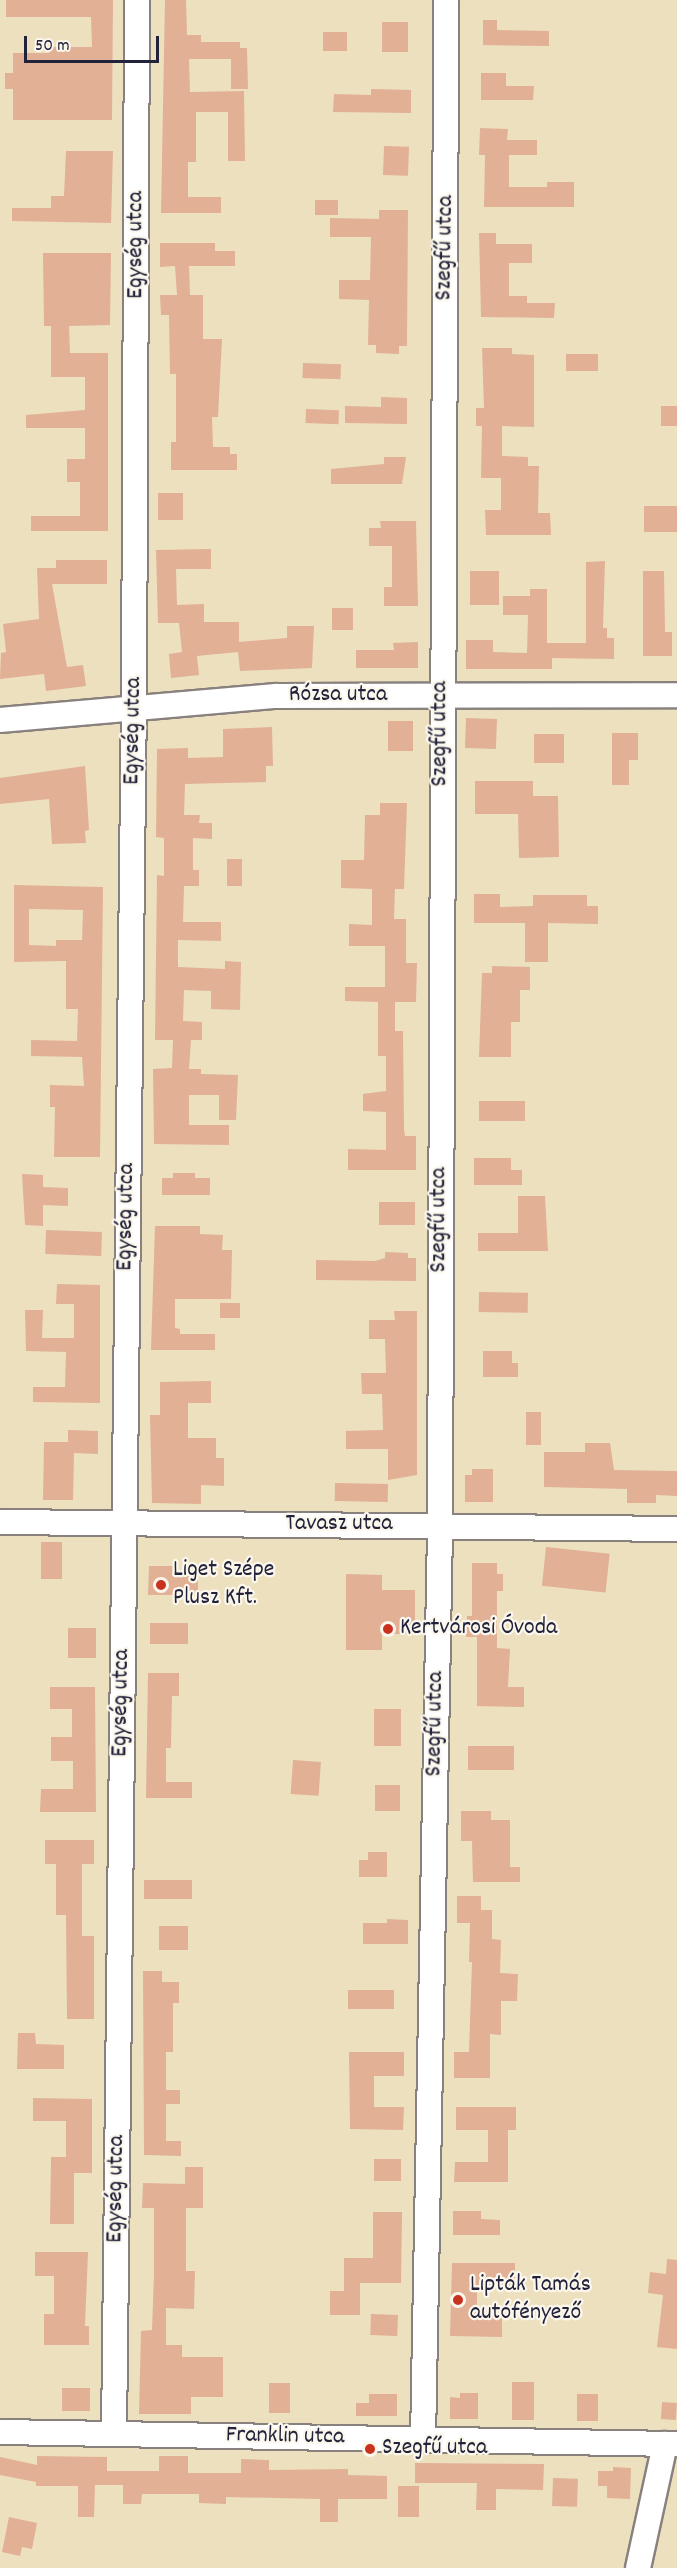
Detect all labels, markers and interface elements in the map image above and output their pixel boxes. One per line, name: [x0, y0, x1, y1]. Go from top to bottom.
scale bar: [27, 24, 162, 62]
text: 50 m: [35, 34, 70, 59]
street label: Egység utca: [123, 191, 151, 299]
street label: Szegfű utca: [431, 195, 461, 301]
street label: Egység utca: [119, 677, 149, 785]
street label: Szegfű utca: [427, 681, 455, 787]
street label: Rózsa utca: [289, 682, 387, 710]
street label: Egység utca: [112, 1163, 142, 1271]
street label: Szegfű utca: [426, 1167, 454, 1273]
street label: Tavasz utca: [286, 1511, 392, 1539]
place label: Liget Szépe Plusz Kft.: [173, 1557, 274, 1613]
marker: Liget Szépe Plusz Kft.: [154, 1578, 168, 1592]
place label: Kertvárosi Óvoda: [400, 1615, 557, 1643]
marker: Kertvárosi Óvoda: [381, 1622, 395, 1636]
street label: Egység utca: [107, 1649, 137, 1757]
street label: Szegfű utca: [421, 1671, 451, 1777]
street label: Egység utca: [102, 2135, 132, 2243]
place label: Lipták Tamás autófényező: [470, 2272, 591, 2328]
marker: Lipták Tamás autófényező: [451, 2293, 465, 2307]
street label: Franklin utca: [225, 2422, 345, 2452]
place label: Szegfű utca: [382, 2435, 487, 2463]
marker: Szegfű utca: [363, 2442, 377, 2456]

